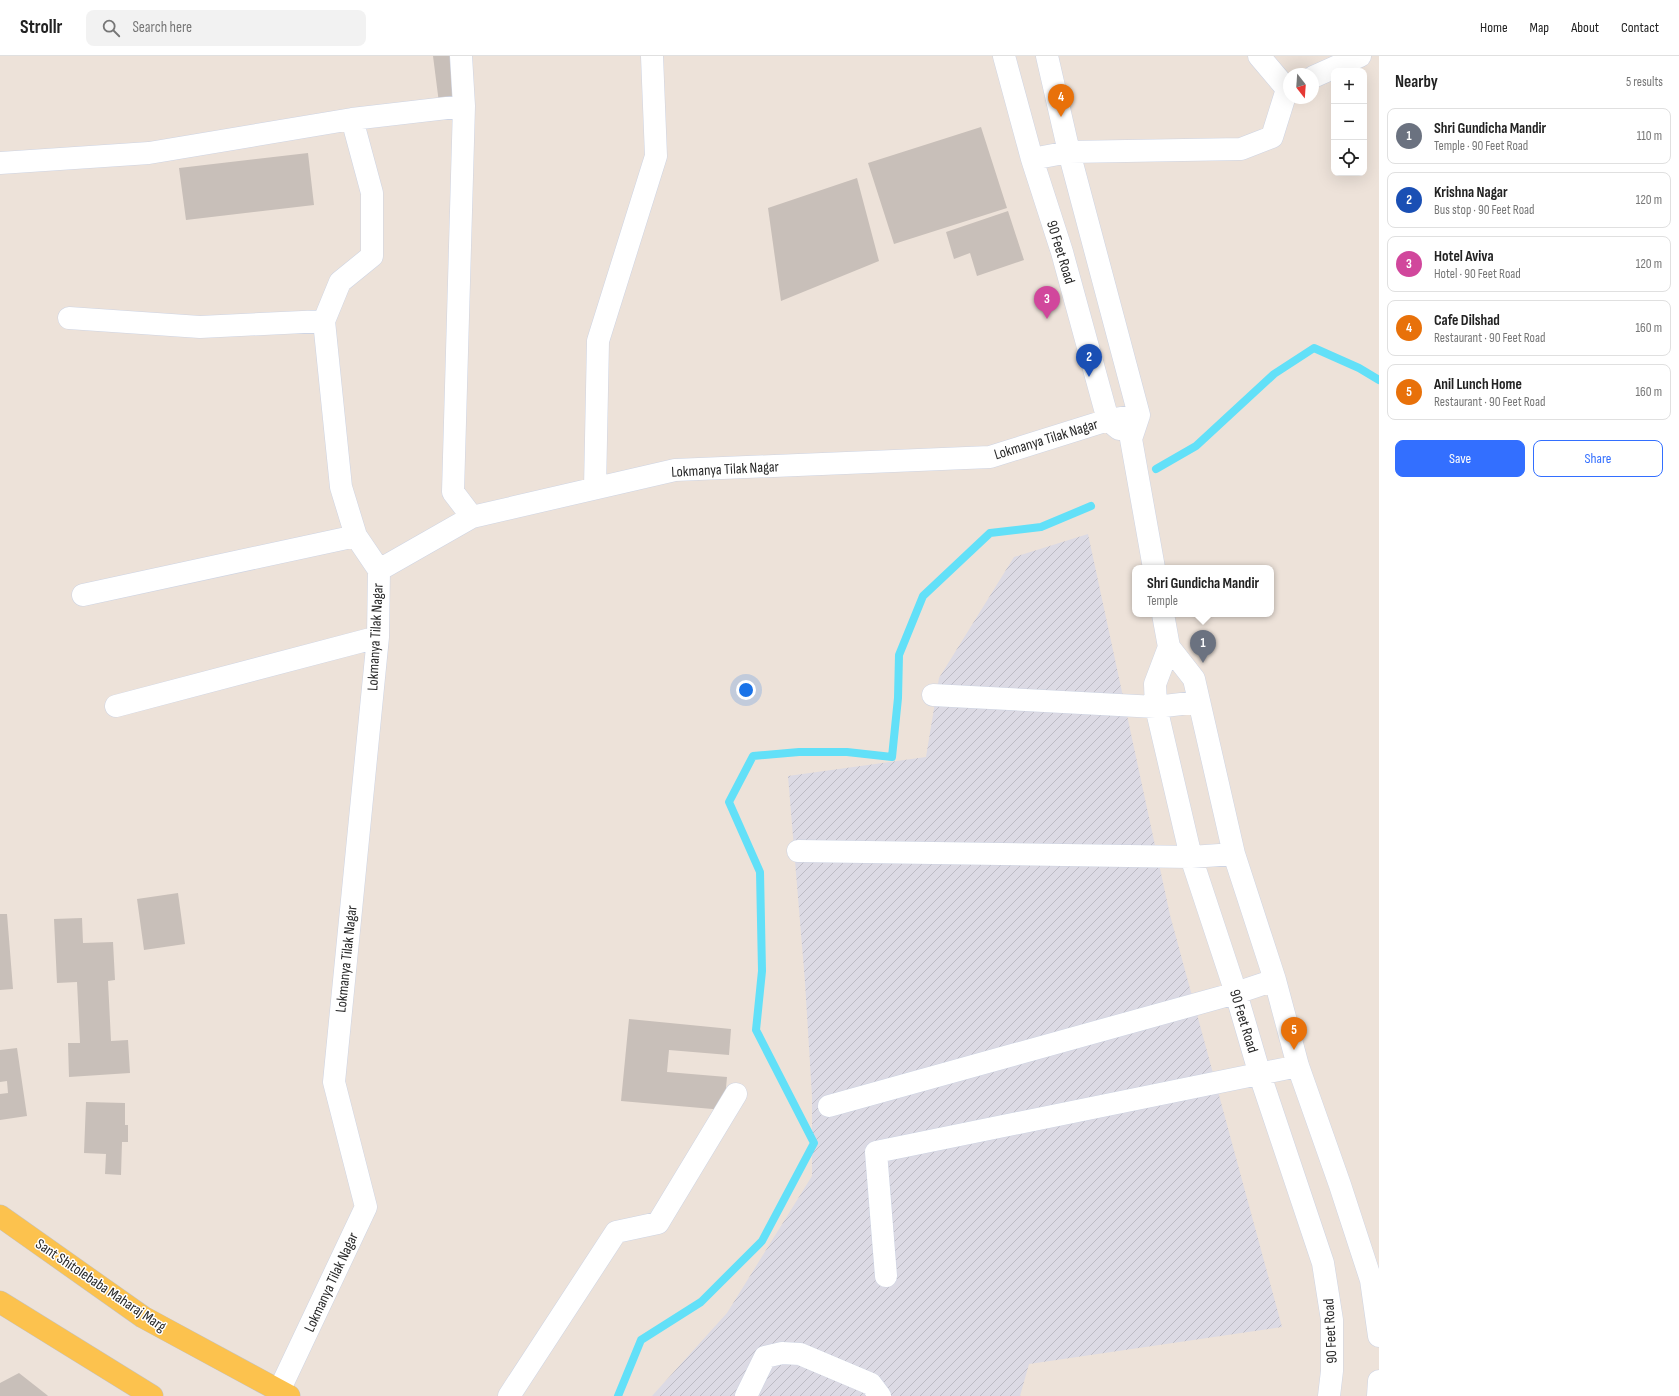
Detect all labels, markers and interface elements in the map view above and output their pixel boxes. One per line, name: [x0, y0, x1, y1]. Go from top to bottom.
search box: [86, 10, 366, 46]
text: Strollr: [20, 16, 62, 39]
icon: search: [100, 17, 122, 39]
text: Search here: [132, 18, 192, 37]
text: Home: [1480, 19, 1508, 36]
text: Map: [1530, 19, 1549, 36]
text: About: [1571, 19, 1599, 36]
text: Contact: [1621, 19, 1659, 36]
north arrow: [1283, 68, 1319, 104]
map controls: [1331, 68, 1367, 176]
button: +: [1331, 68, 1367, 104]
text: Nearby: [1395, 72, 1438, 92]
text: 5 results: [1626, 74, 1663, 90]
pin: 4: [1048, 84, 1074, 117]
button: −: [1331, 104, 1367, 140]
text: Shri Gundicha Mandir: [1434, 119, 1546, 138]
text: 1: [1406, 128, 1412, 144]
text: 110 m: [1637, 128, 1662, 144]
text: Temple · 90 Feet Road: [1434, 138, 1528, 154]
button: locate: [1331, 140, 1367, 176]
text: Krishna Nagar: [1434, 183, 1508, 202]
text: 2: [1406, 192, 1412, 208]
text: 120 m: [1636, 192, 1662, 208]
text: Bus stop · 90 Feet Road: [1434, 202, 1534, 218]
street label: 90 Feet Road: [1042, 218, 1079, 286]
text: Hotel Aviva: [1434, 247, 1494, 266]
text: 3: [1406, 256, 1412, 272]
text: 120 m: [1636, 256, 1662, 272]
text: Hotel · 90 Feet Road: [1434, 266, 1521, 282]
pin: 3: [1034, 286, 1060, 319]
text: Cafe Dilshad: [1434, 311, 1500, 330]
text: 4: [1406, 320, 1412, 336]
text: 160 m: [1636, 320, 1662, 336]
text: Restaurant · 90 Feet Road: [1434, 330, 1545, 346]
pin: 2: [1076, 344, 1102, 377]
text: Anil Lunch Home: [1434, 375, 1522, 394]
text: 5: [1406, 384, 1412, 400]
text: 160 m: [1636, 384, 1662, 400]
text: Restaurant · 90 Feet Road: [1434, 394, 1545, 410]
street label: Lokmanya Tilak Nagar: [992, 414, 1101, 464]
button: Save: [1395, 440, 1525, 477]
button: Share: [1533, 440, 1663, 477]
street label: Lokmanya Tilak Nagar: [671, 457, 780, 482]
popup: [1132, 565, 1274, 617]
text: Shri Gundicha Mandir: [1147, 574, 1259, 593]
street label: Lokmanya Tilak Nagar: [363, 582, 388, 691]
text: Temple: [1147, 593, 1178, 609]
pin: 1: [1190, 630, 1216, 663]
your location: [736, 680, 756, 700]
street label: Lokmanya Tilak Nagar: [331, 904, 362, 1014]
street label: 90 Feet Road: [1225, 987, 1262, 1055]
pin: 5: [1281, 1017, 1307, 1050]
street label: Lokmanya Tilak Nagar: [300, 1229, 363, 1335]
street label: Sant Shitolebaba Maharaj Marg: [32, 1235, 170, 1336]
street label: 90 Feet Road: [1319, 1298, 1342, 1364]

